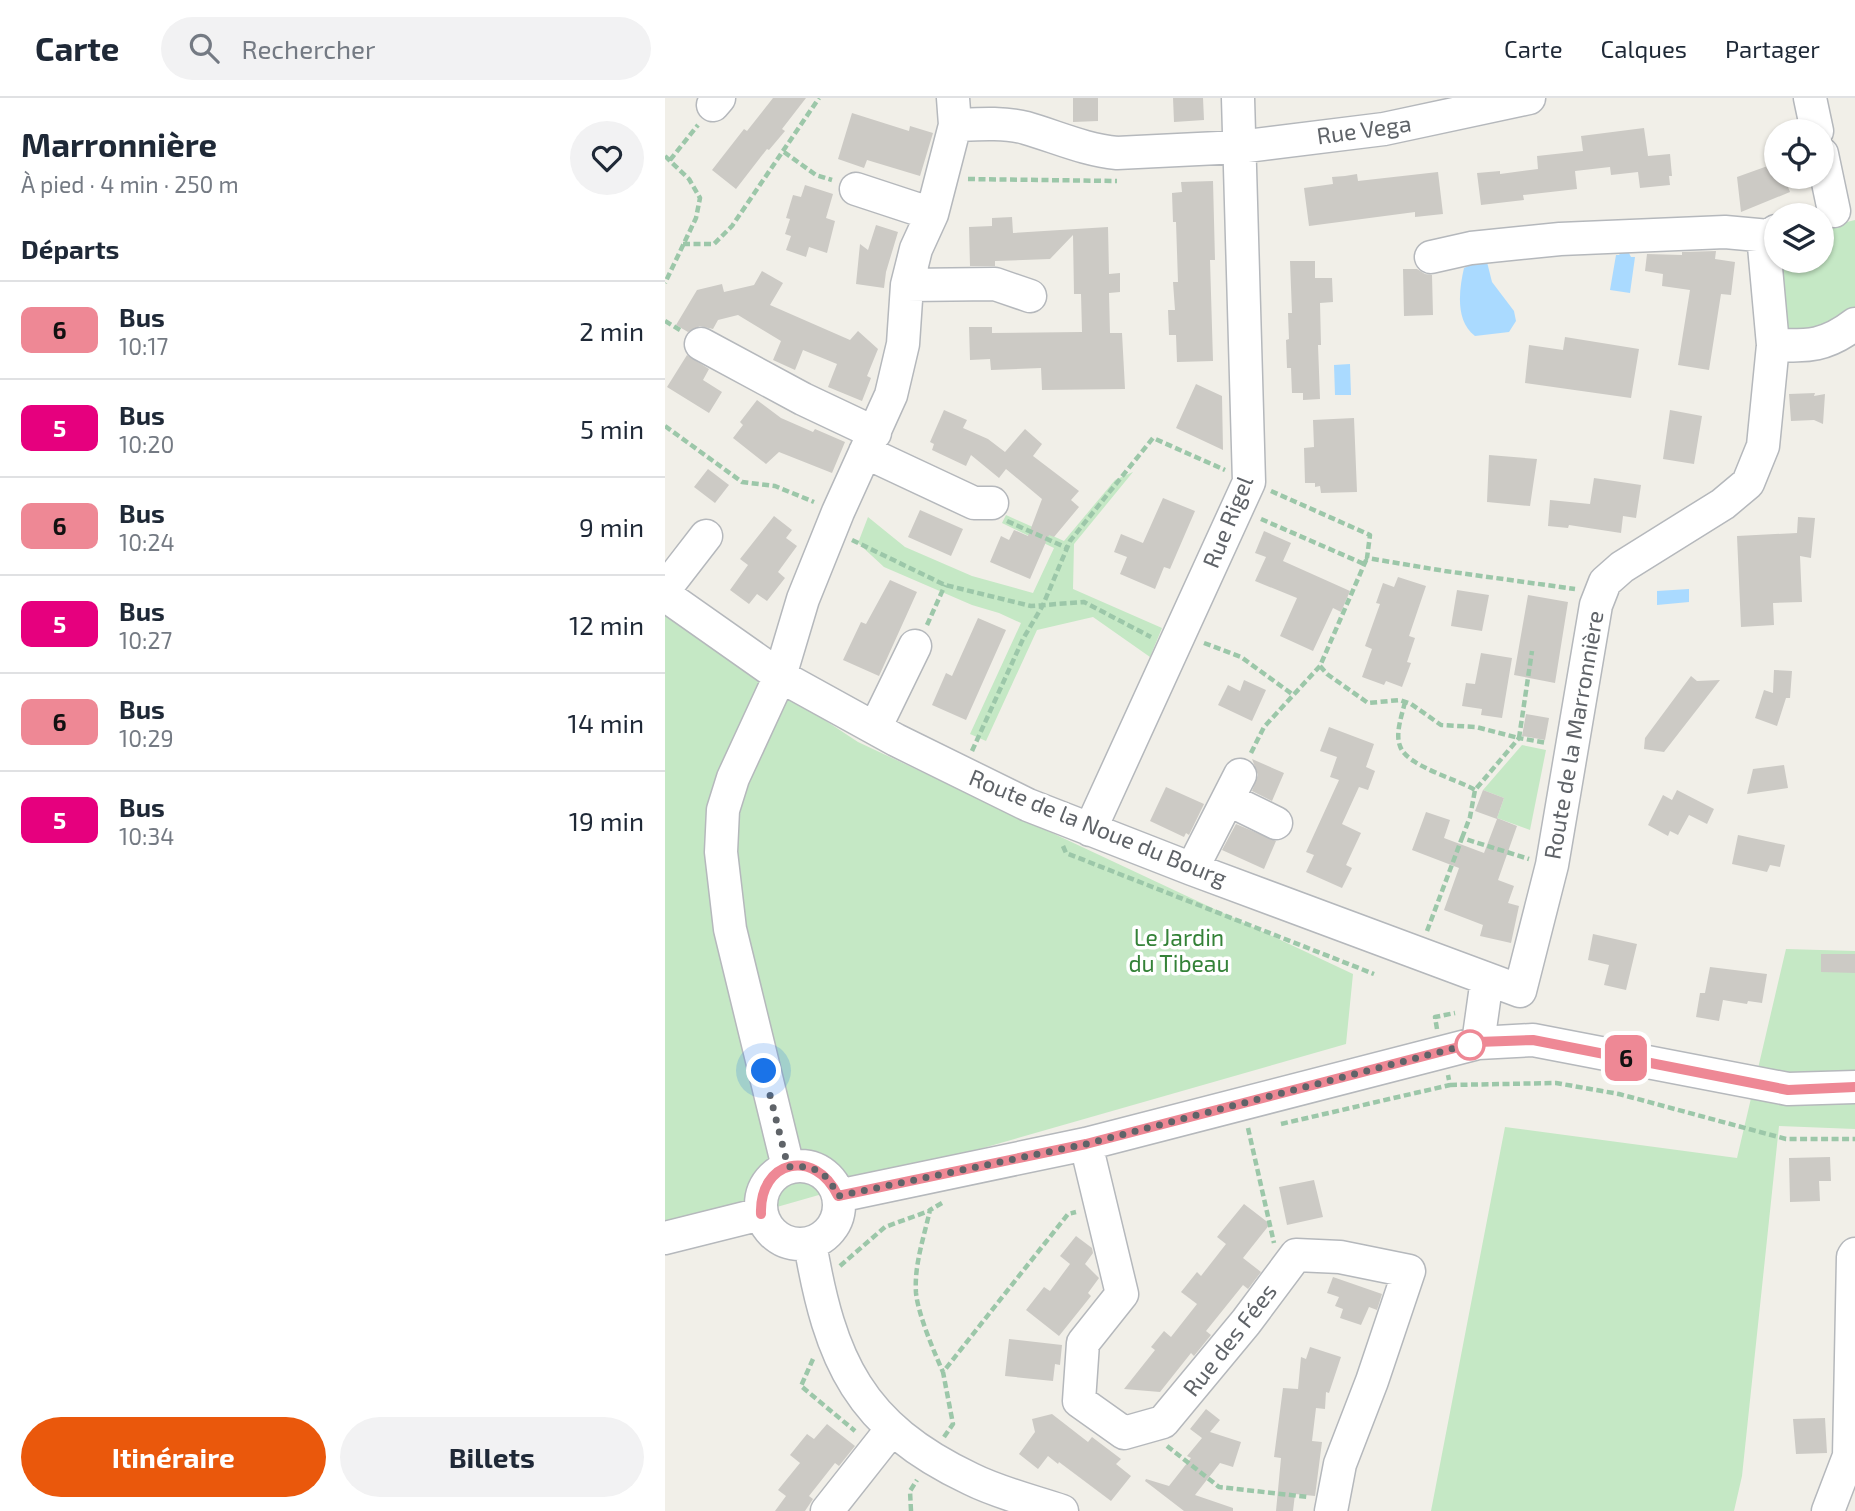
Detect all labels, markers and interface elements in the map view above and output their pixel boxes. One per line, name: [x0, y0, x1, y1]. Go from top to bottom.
search box: [161, 17, 651, 80]
text: Carte: [35, 28, 119, 68]
icon: search: [185, 29, 223, 67]
text: Rechercher: [241, 33, 375, 64]
text: Carte: [1504, 34, 1563, 63]
text: Calques: [1601, 34, 1687, 63]
text: Partager: [1725, 34, 1820, 63]
street label: Rue Vega: [1315, 109, 1413, 149]
map controls: [1764, 119, 1834, 273]
button: locate: [1764, 119, 1834, 189]
button: heart: [570, 121, 644, 195]
text: Marronnière: [21, 124, 217, 164]
text: À pied · 4 min · 250 m: [21, 170, 239, 198]
button: layers: [1764, 203, 1834, 273]
text: Départs: [21, 233, 119, 264]
text: Bus: [119, 301, 165, 332]
text: 6: [52, 315, 67, 344]
text: 2 min: [579, 315, 644, 346]
text: 10:17: [119, 332, 168, 360]
text: Bus: [119, 399, 165, 430]
text: 5: [53, 413, 66, 442]
text: 5 min: [580, 413, 644, 444]
text: 10:20: [119, 430, 174, 458]
street label: Rue Rigel: [1196, 471, 1258, 572]
text: Bus: [119, 497, 165, 528]
text: 6: [52, 511, 67, 540]
text: 9 min: [579, 511, 644, 542]
text: 10:24: [119, 528, 175, 556]
text: Bus: [119, 595, 165, 626]
street label: Route de la Marronnière: [1537, 608, 1609, 861]
text: 5: [53, 609, 66, 638]
text: 12 min: [569, 609, 644, 640]
text: 10:27: [119, 626, 172, 654]
text: Bus: [119, 693, 165, 724]
text: 6: [52, 707, 67, 736]
text: 14 min: [568, 707, 644, 738]
text: 10:29: [119, 724, 174, 752]
street label: Route de la Noue du Bourg: [965, 762, 1231, 892]
text: Bus: [119, 791, 165, 822]
text: 5: [53, 805, 66, 834]
text: 19 min: [569, 805, 644, 836]
text: 10:34: [119, 822, 174, 850]
park label: Le Jardin du Tibeau: [1128, 923, 1230, 977]
unlabelled marker: [1455, 1030, 1485, 1060]
line badge: 6: [1603, 1035, 1649, 1081]
text: 6: [1619, 1043, 1633, 1072]
your location: [746, 1053, 781, 1088]
street label: Rue des Fées: [1176, 1277, 1282, 1401]
button: Itinéraire: [21, 1417, 326, 1497]
button: Billets: [340, 1417, 644, 1497]

